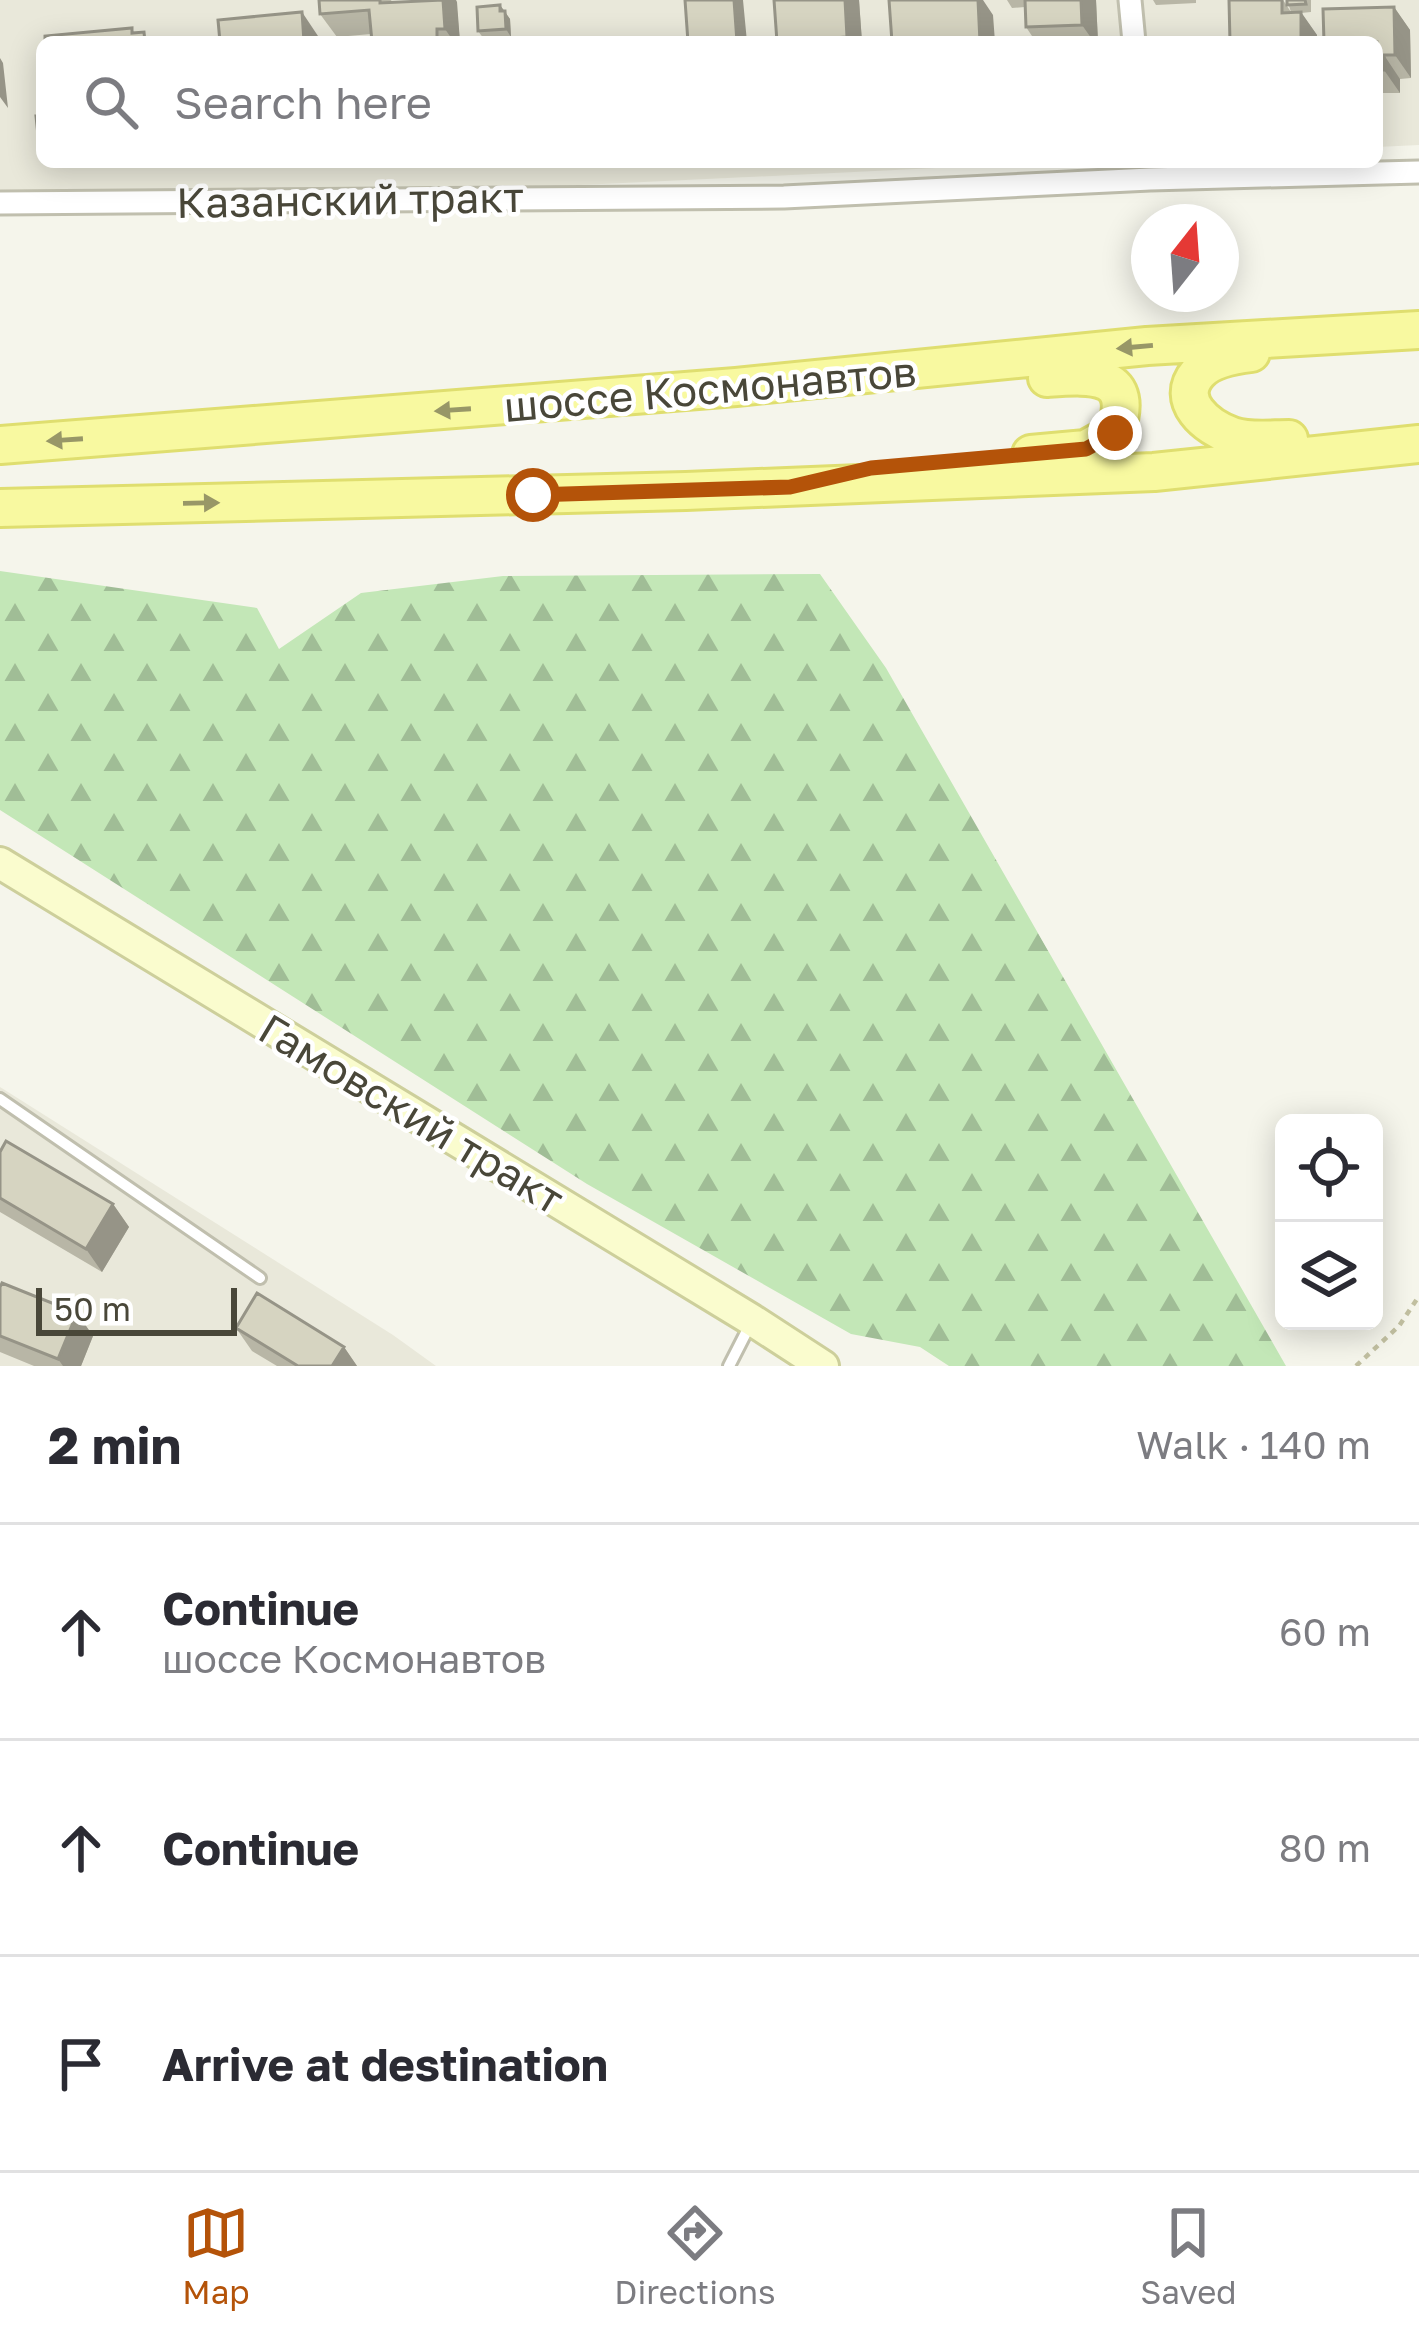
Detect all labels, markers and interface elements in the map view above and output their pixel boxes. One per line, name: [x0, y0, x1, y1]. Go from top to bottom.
search box: [36, 36, 1383, 168]
icon: search: [78, 69, 144, 135]
text: Search here: [174, 75, 432, 129]
street label: Казанский тракт: [176, 171, 524, 227]
north arrow: [1131, 204, 1239, 312]
one-way arrow: [1115, 338, 1153, 357]
street label: шоссе Космонавтов: [502, 345, 918, 431]
one-way arrow: [434, 401, 472, 420]
route end: [1088, 406, 1142, 460]
one-way arrow: [46, 431, 83, 450]
route start: [506, 468, 560, 522]
one-way arrow: [183, 493, 221, 512]
street label: Гамовский тракт: [251, 1003, 573, 1223]
map controls: [1275, 1114, 1383, 1330]
button: locate: [1275, 1114, 1383, 1222]
button: layers: [1275, 1222, 1383, 1330]
scale bar: [36, 1282, 237, 1335]
text: 50 m: [54, 1289, 131, 1328]
text: 2 min: [48, 1414, 181, 1475]
text: Walk · 140 m: [1136, 1421, 1371, 1468]
text: Continue: [162, 1581, 359, 1635]
icon: ahead: [48, 1599, 114, 1665]
text: 60 m: [1279, 1608, 1371, 1655]
text: шоссе Космонавтов: [162, 1635, 546, 1682]
icon: ahead: [48, 1815, 114, 1881]
text: Continue: [162, 1821, 359, 1875]
text: 80 m: [1279, 1824, 1371, 1871]
icon: arrive: [48, 2031, 114, 2097]
text: Arrive at destination: [162, 2037, 608, 2091]
tab: Map: [182, 2200, 250, 2311]
tab: Directions: [614, 2200, 776, 2311]
tab: Saved: [1140, 2200, 1237, 2311]

